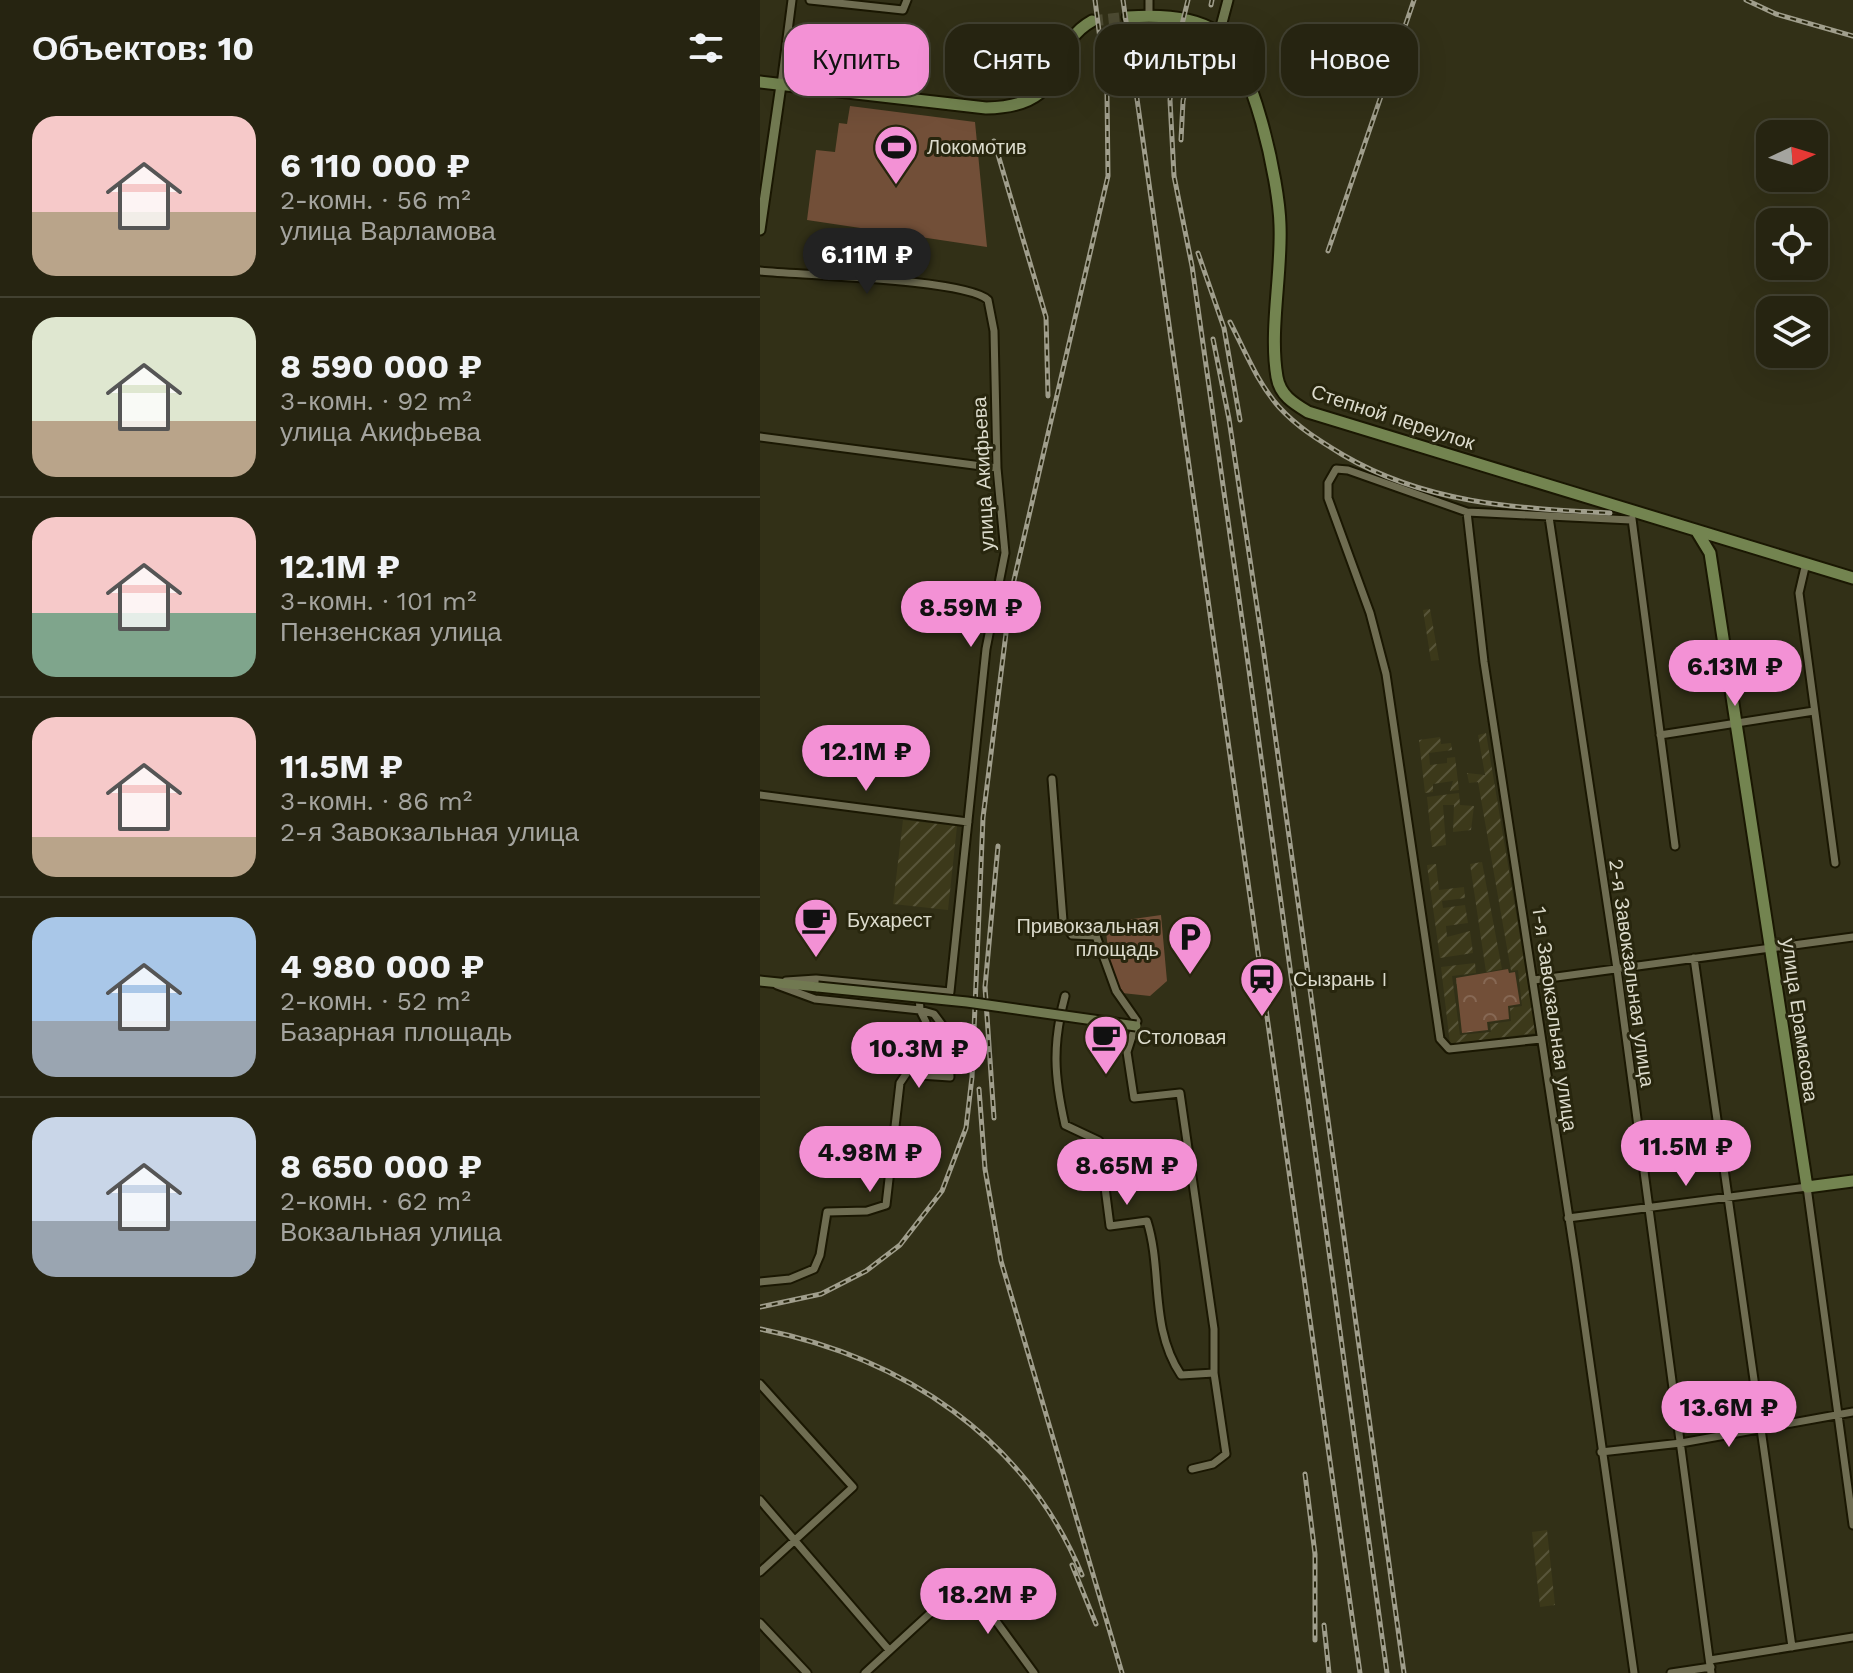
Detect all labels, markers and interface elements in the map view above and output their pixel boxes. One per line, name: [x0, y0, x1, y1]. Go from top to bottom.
chip: Купить: [784, 24, 929, 96]
chip: Снять: [945, 24, 1079, 96]
chip: Фильтры: [1095, 24, 1265, 96]
chip: Новое: [1281, 24, 1418, 96]
icon: filters: [684, 26, 728, 70]
text: Объектов: 10: [32, 28, 254, 68]
north arrow: [1756, 120, 1828, 192]
map controls: [1756, 120, 1828, 368]
sports icon: Локомотив: [872, 123, 920, 186]
place label: Локомотив: [927, 135, 1027, 159]
text: 6 110 000 ₽: [280, 145, 470, 185]
icon: home: [96, 148, 192, 244]
text: 2-комн. · 56 m²: [280, 185, 471, 215]
button: locate: [1756, 208, 1828, 280]
text: улица Варламова: [280, 216, 496, 246]
pin: 6.11M ₽: [793, 228, 941, 296]
text: 6.11M ₽: [821, 239, 913, 269]
button: layers: [1756, 296, 1828, 368]
text: 8 590 000 ₽: [280, 346, 482, 386]
icon: home: [96, 349, 192, 445]
street label: Степной переулок: [1308, 379, 1478, 455]
text: 3-комн. · 92 m²: [280, 386, 472, 416]
street label: улица Акифьева: [967, 395, 999, 552]
text: улица Акифьева: [280, 417, 481, 447]
text: 12.1M ₽: [280, 546, 400, 586]
icon: home: [96, 549, 192, 645]
pin: 8.59M ₽: [897, 581, 1045, 649]
text: 3-комн. · 101 m²: [280, 586, 476, 616]
text: 8.59M ₽: [919, 592, 1023, 622]
text: Пензенская улица: [280, 617, 502, 647]
pin: 6.13M ₽: [1661, 640, 1809, 708]
text: 6.13M ₽: [1687, 651, 1783, 681]
pin: 12.1M ₽: [792, 725, 940, 793]
text: 12.1M ₽: [820, 736, 912, 766]
text: 11.5M ₽: [280, 746, 403, 786]
icon: home: [96, 749, 192, 845]
text: 3-комн. · 86 m²: [280, 786, 472, 816]
text: 2-я Завокзальная улица: [280, 817, 579, 847]
street label: 2-я Завокзальная улица: [1604, 857, 1660, 1089]
cafe icon: Бухарест: [792, 896, 840, 959]
street label: 1-я Завокзальная улица: [1527, 905, 1583, 1134]
place label: Бухарест: [847, 908, 932, 932]
parking icon: Привокзальная площадь: [1166, 913, 1214, 976]
place label: Привокзальная площадь: [1016, 914, 1159, 961]
street label: улица Ерамасова: [1777, 937, 1823, 1104]
text: 4 980 000 ₽: [280, 946, 484, 986]
icon: home: [96, 949, 192, 1045]
station icon: Сызрань I: [1238, 955, 1286, 1018]
place label: Сызрань I: [1293, 967, 1387, 991]
text: 2-комн. · 52 m²: [280, 986, 470, 1016]
cafe icon: Столовая: [1082, 1013, 1130, 1076]
text: Базарная площадь: [280, 1017, 512, 1047]
pin: 10.3M ₽: [845, 1022, 993, 1090]
place label: Столовая: [1137, 1025, 1226, 1049]
text: 10.3M ₽: [869, 1033, 969, 1063]
pin: 11.5M ₽: [1612, 1120, 1760, 1188]
pin: 4.98M ₽: [796, 1126, 944, 1194]
text: 11.5M ₽: [1639, 1131, 1733, 1161]
text: 4.98M ₽: [817, 1137, 923, 1167]
pin: 8.65M ₽: [1053, 1139, 1201, 1207]
text: 8 650 000 ₽: [280, 1146, 482, 1186]
icon: home: [96, 1149, 192, 1245]
text: 8.65M ₽: [1075, 1150, 1179, 1180]
text: 2-комн. · 62 m²: [280, 1186, 471, 1216]
text: Вокзальная улица: [280, 1217, 502, 1247]
pin: 13.6M ₽: [1655, 1381, 1803, 1449]
text: 13.6M ₽: [1679, 1392, 1779, 1422]
pin: 18.2M ₽: [914, 1568, 1062, 1636]
text: 18.2M ₽: [938, 1579, 1038, 1609]

